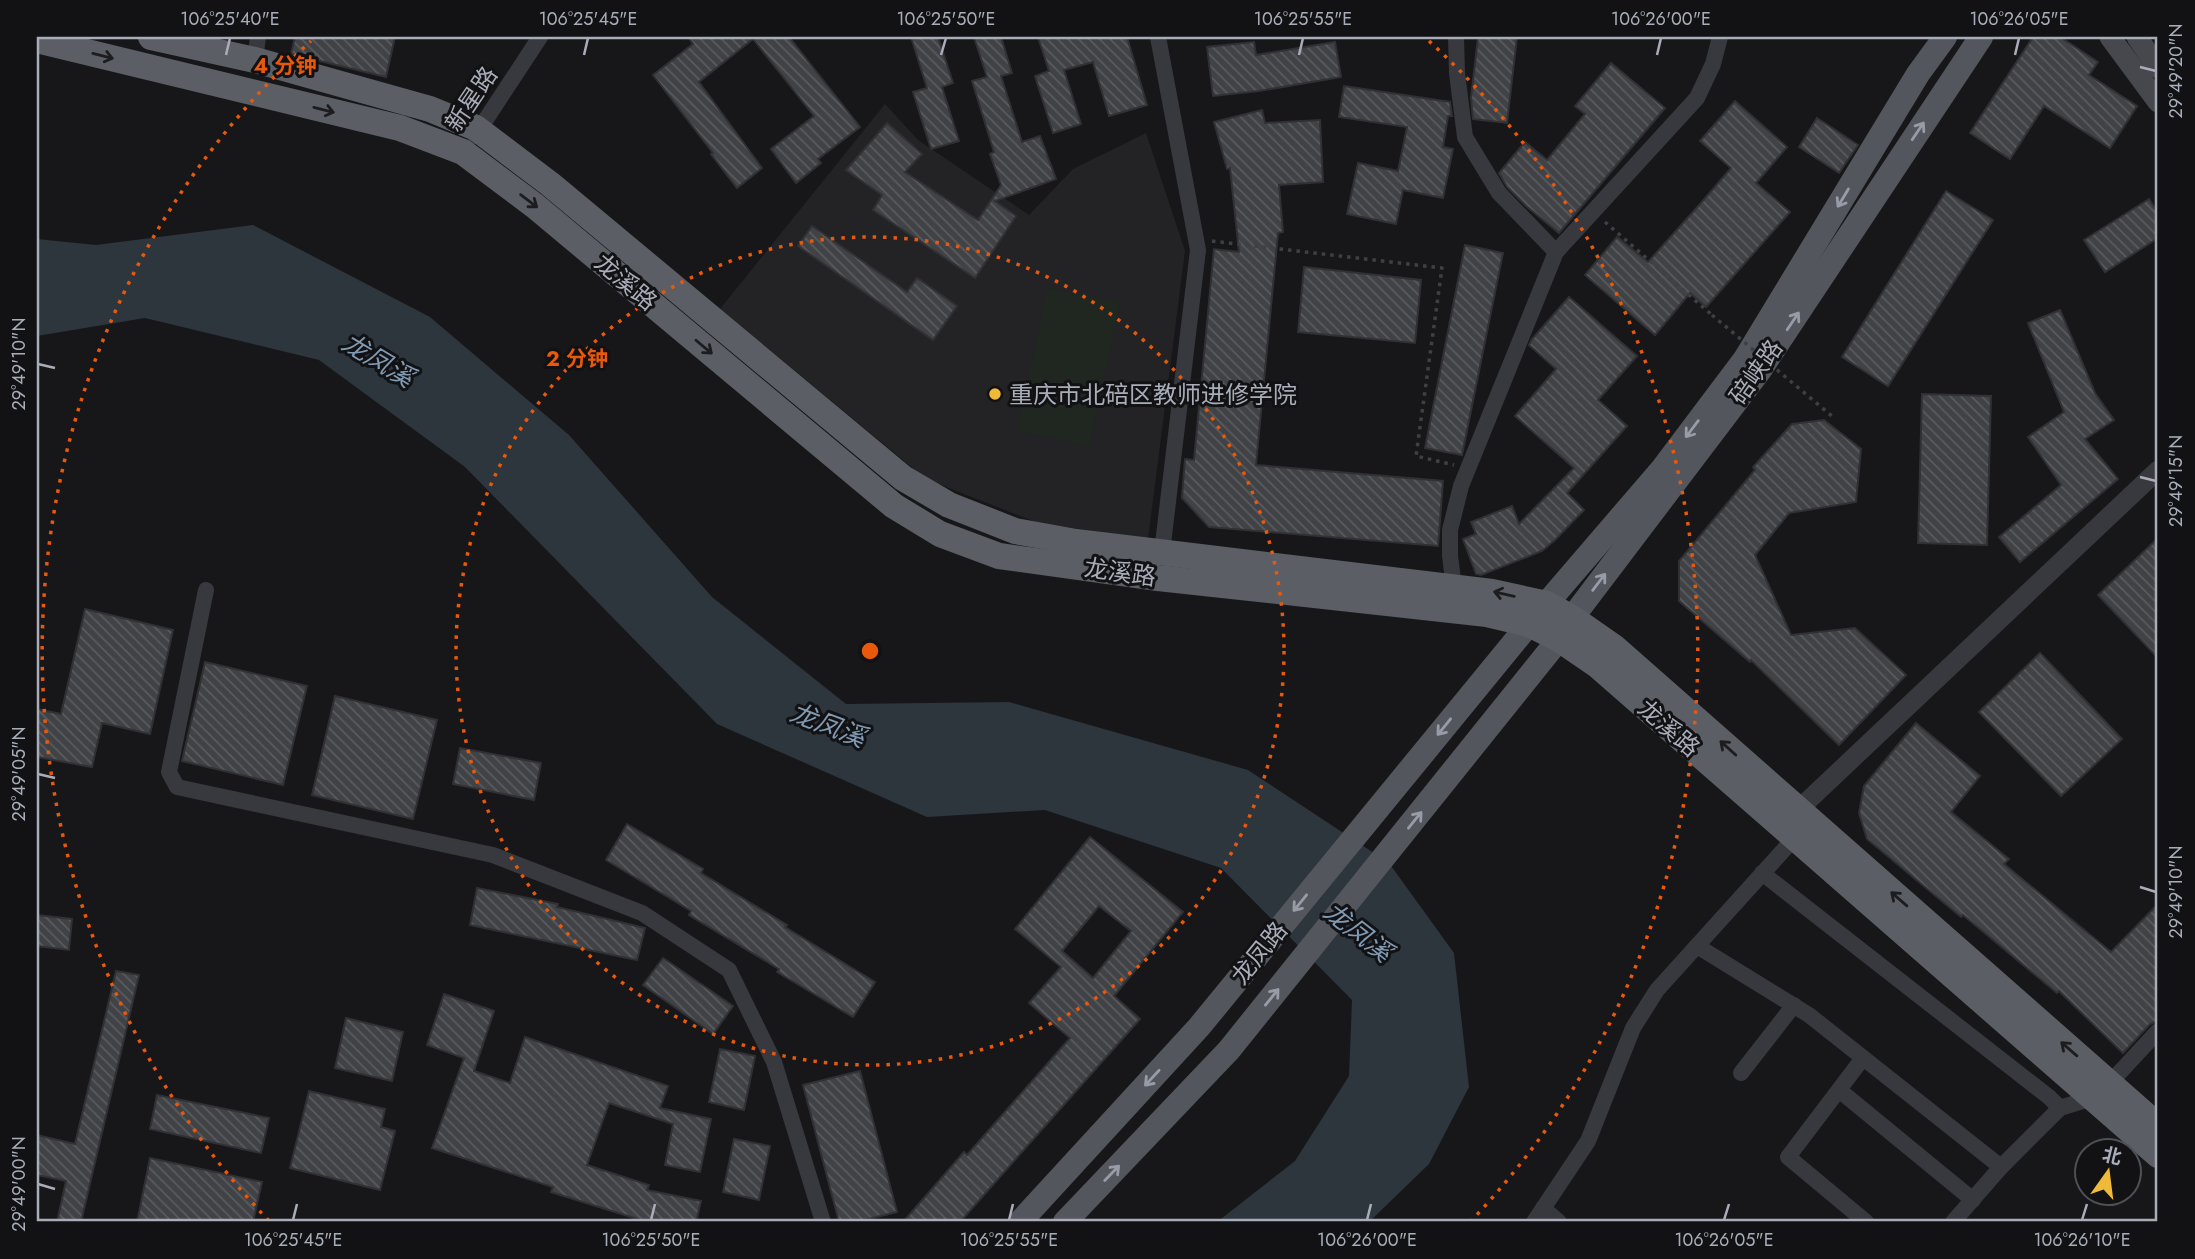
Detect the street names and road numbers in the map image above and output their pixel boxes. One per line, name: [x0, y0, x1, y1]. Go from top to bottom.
street label: 新星路: [436, 59, 506, 139]
street label: 龙溪路: [587, 245, 665, 319]
street label: 碚峡路: [1721, 332, 1791, 412]
street label: 龙溪路: [1082, 550, 1158, 594]
street label: 龙溪路: [1630, 691, 1708, 765]
street label: 龙凤路: [1223, 914, 1295, 992]

